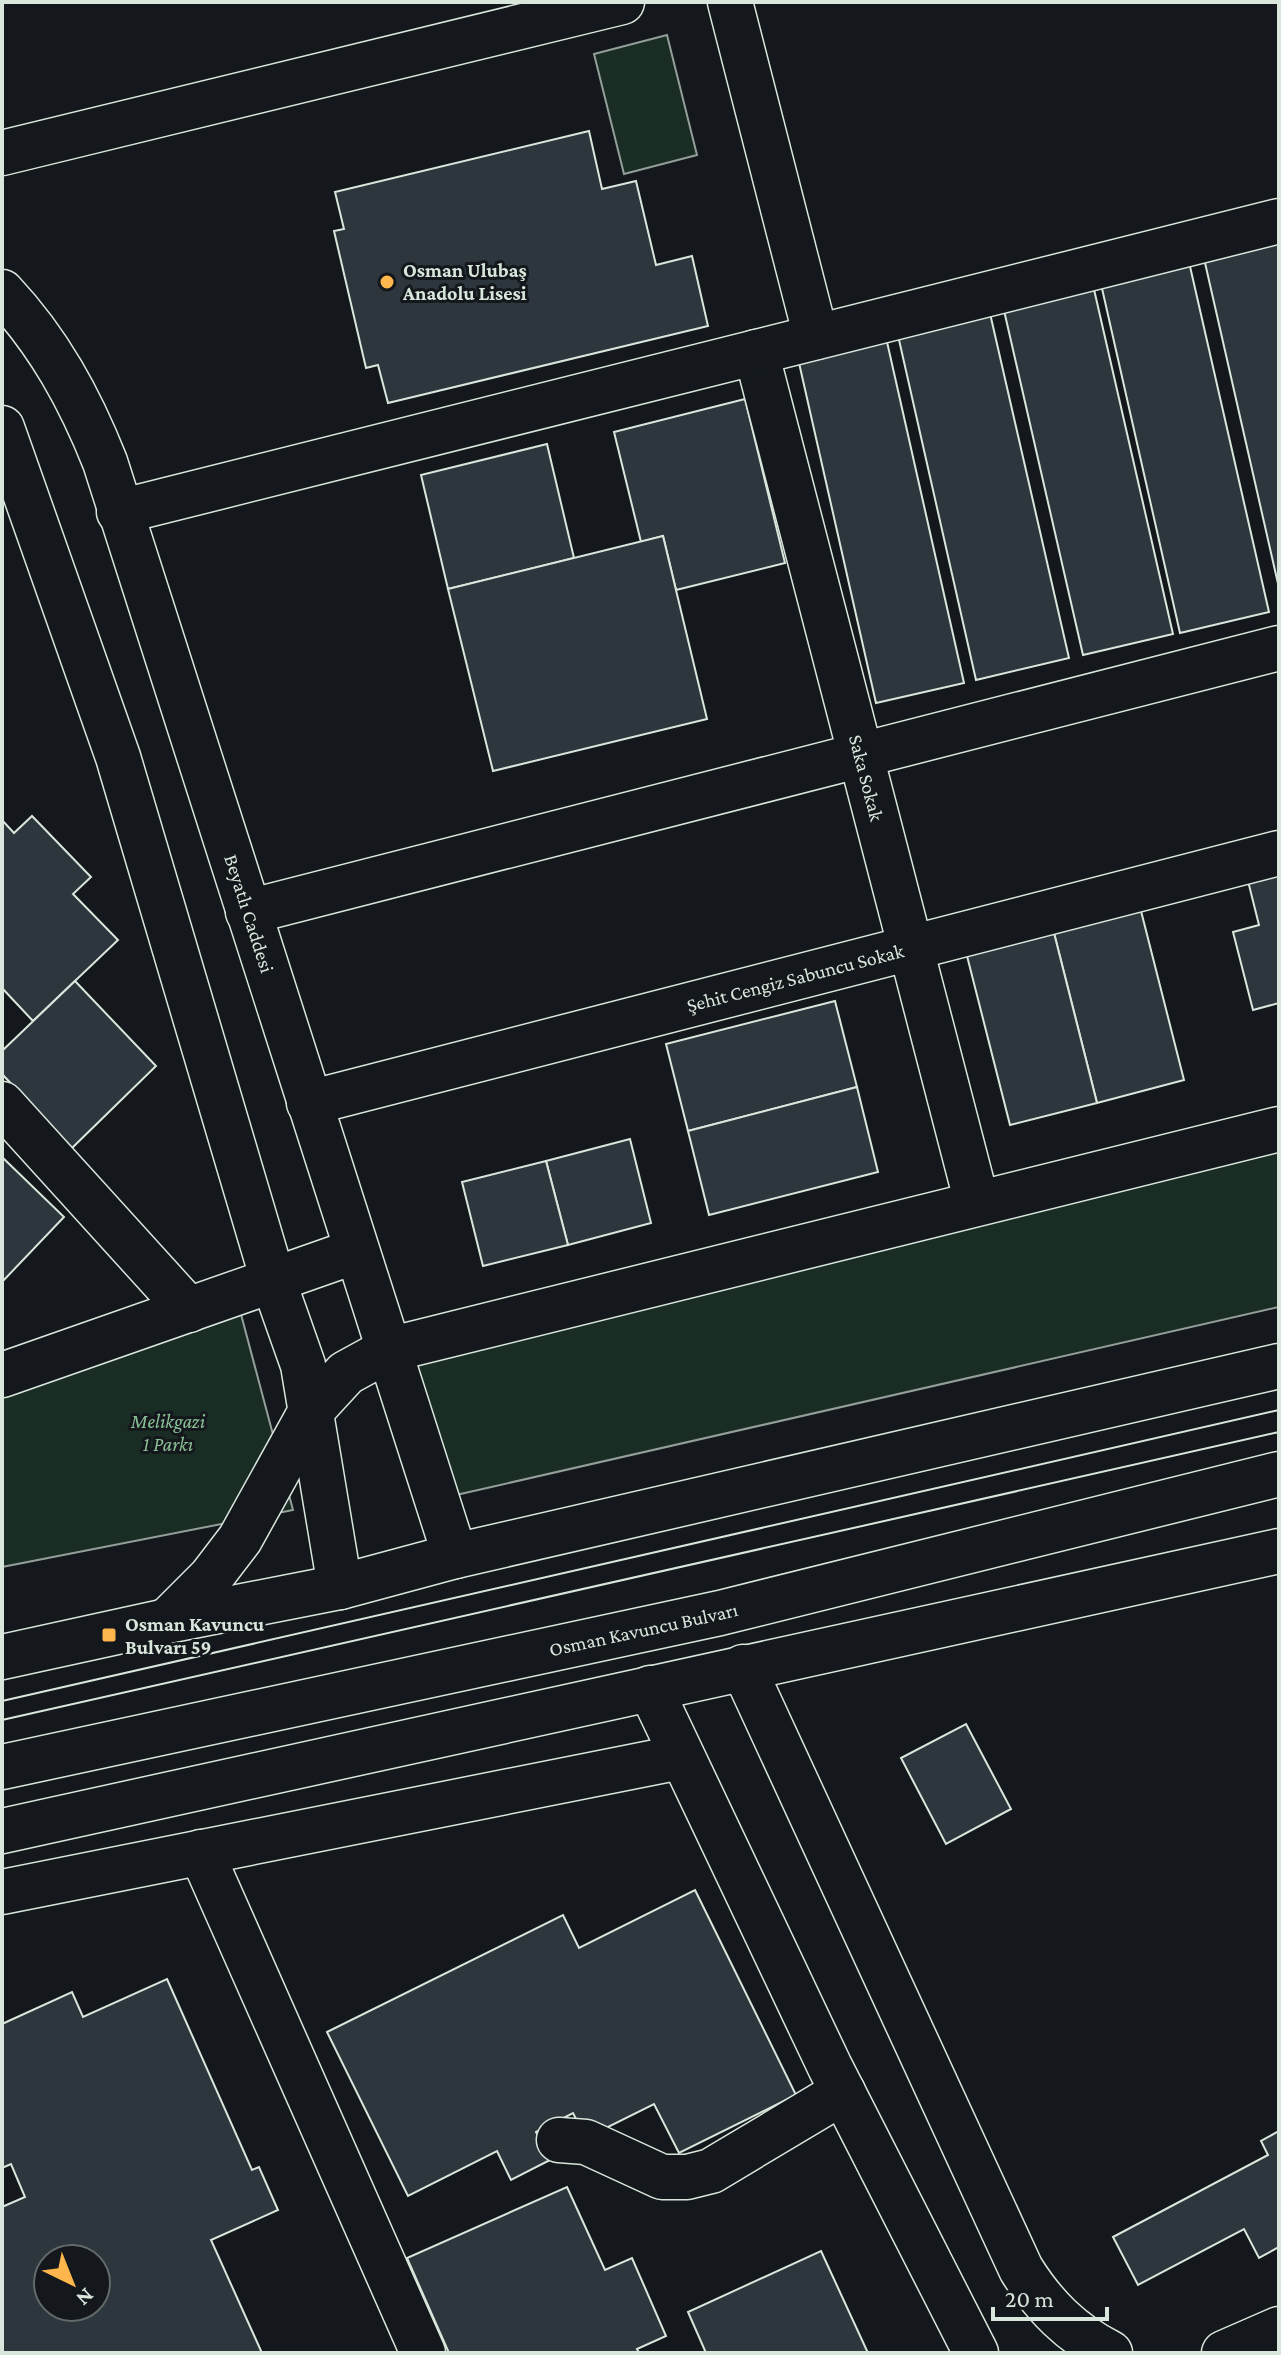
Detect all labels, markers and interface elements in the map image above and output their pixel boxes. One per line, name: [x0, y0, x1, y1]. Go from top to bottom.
place label: Osman Ulubaş Anadolu Lisesi: [402, 259, 527, 304]
marker: Osman Ulubaş Anadolu Lisesi: [378, 273, 396, 291]
street label: Saka Sokak: [845, 732, 888, 824]
street label: Beyatlı Caddesi: [220, 852, 279, 975]
street label: Şehit Cengiz Sabuncu Sokak: [684, 939, 906, 1017]
park label: Melikgazi 1 Parkı: [130, 1410, 206, 1455]
street label: Osman Kavuncu Bulvarı: [547, 1598, 740, 1660]
place label: Osman Kavuncu Bulvarı 59: [125, 1613, 265, 1658]
marker: Osman Kavuncu Bulvarı 59: [100, 1626, 118, 1644]
north arrow: [32, 2243, 112, 2323]
scale bar: [993, 2271, 1107, 2321]
text: N: [71, 2283, 99, 2312]
text: 20 m: [1005, 2285, 1054, 2312]

